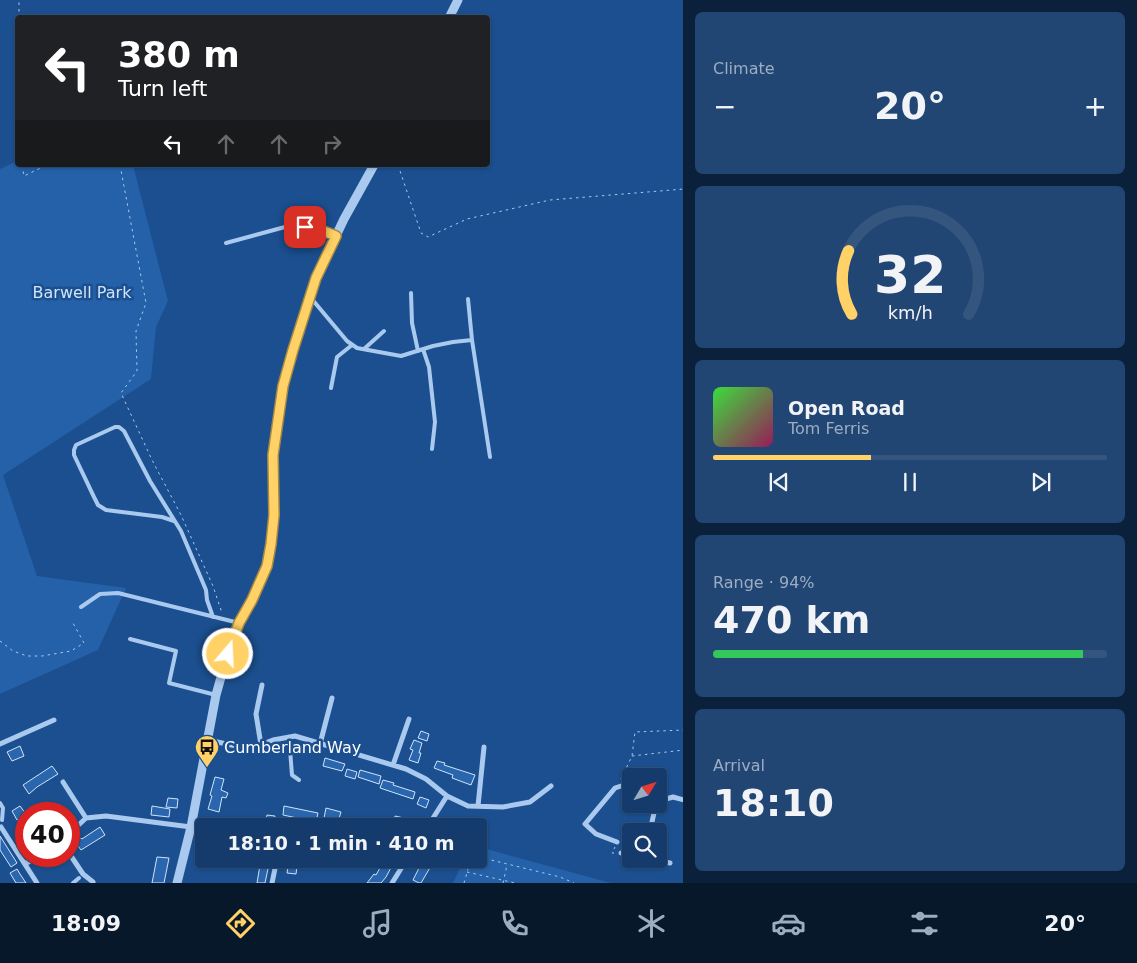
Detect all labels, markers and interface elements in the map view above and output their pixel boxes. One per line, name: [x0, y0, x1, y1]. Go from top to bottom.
icon: left: [35, 35, 100, 100]
text: 380 m: [118, 35, 240, 75]
text: Climate: [713, 59, 775, 78]
text: Turn left: [118, 76, 207, 101]
text: 20°: [874, 84, 946, 128]
text: −: [713, 90, 736, 123]
text: +: [1084, 90, 1107, 123]
icon: left: [159, 130, 187, 158]
icon: ahead: [212, 130, 240, 158]
icon: ahead: [265, 130, 293, 158]
icon: right: [318, 130, 346, 158]
pin: [284, 206, 326, 248]
icon: arrive: [291, 213, 319, 241]
text: 32: [874, 245, 946, 305]
park label: Barwell Park: [33, 283, 132, 302]
text: km/h: [887, 302, 933, 323]
text: Open Road: [788, 397, 905, 419]
text: Tom Ferris: [788, 419, 869, 438]
icon: previous: [765, 468, 793, 496]
icon: pause: [896, 468, 924, 496]
icon: next: [1027, 468, 1055, 496]
text: Range · 94%: [713, 573, 815, 592]
text: 470 km: [713, 598, 870, 642]
position arrow: [201, 627, 253, 679]
bus stop icon: Cumberland Way: [194, 734, 220, 768]
place label: Cumberland Way: [224, 738, 361, 757]
text: Arrival: [713, 756, 765, 775]
north arrow: [622, 768, 668, 812]
map controls: [622, 768, 667, 868]
text: 18:10: [713, 781, 834, 825]
speed limit sign: 40: [15, 802, 80, 867]
button: search: [622, 823, 667, 868]
text: 18:10 · 1 min · 410 m: [227, 832, 455, 854]
icon: directions: [223, 906, 258, 941]
icon: music: [360, 906, 395, 941]
icon: phone: [497, 906, 532, 941]
icon: climate: [634, 906, 669, 941]
icon: car: [771, 906, 806, 941]
icon: filters: [907, 906, 942, 941]
text: 18:09: [51, 911, 121, 936]
text: 20°: [1044, 911, 1086, 936]

